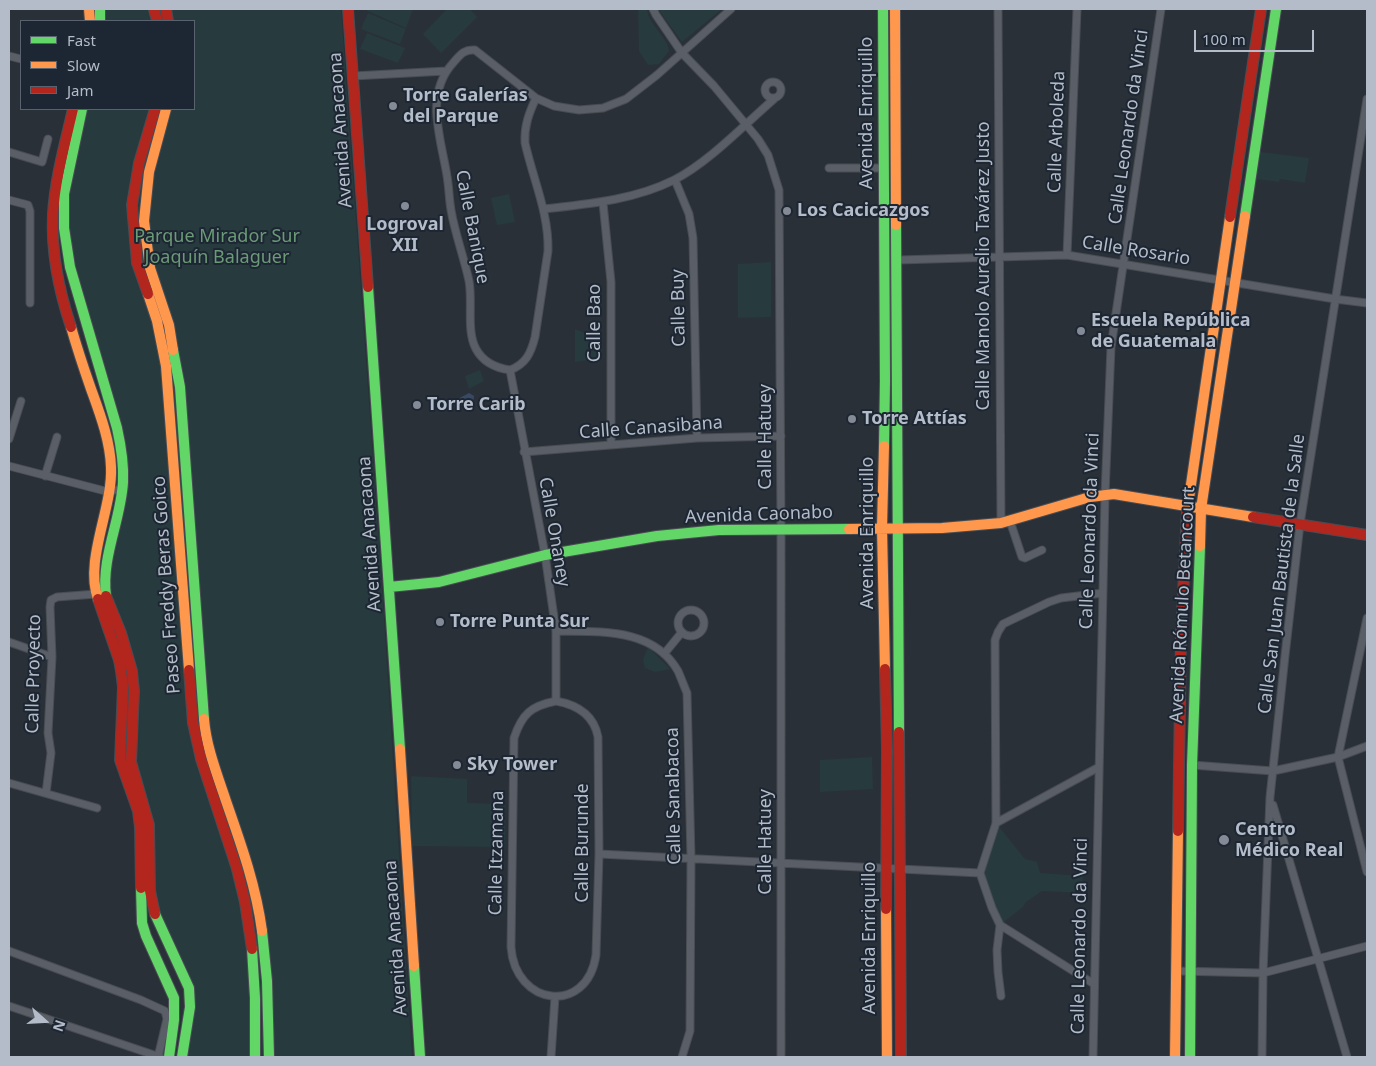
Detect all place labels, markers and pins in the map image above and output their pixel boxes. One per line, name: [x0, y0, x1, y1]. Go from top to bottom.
place label: Torre Galerías del Parque: [403, 85, 528, 128]
marker: Torre Galerías del Parque: [387, 100, 399, 112]
marker: Logroval XII: [399, 200, 411, 212]
place label: Los Cacicazgos: [797, 200, 930, 222]
marker: Los Cacicazgos: [781, 205, 793, 217]
place label: Logroval XII: [366, 214, 444, 256]
place label: Escuela República de Guatemala: [1091, 310, 1250, 352]
marker: Escuela República de Guatemala: [1075, 325, 1087, 337]
place label: Torre Carib: [427, 394, 526, 416]
marker: Torre Carib: [411, 399, 423, 411]
place label: Torre Attías: [862, 408, 967, 430]
marker: Torre Attías: [846, 413, 858, 425]
place label: Torre Punta Sur: [450, 611, 589, 633]
marker: Torre Punta Sur: [434, 616, 446, 628]
place label: Sky Tower: [467, 754, 557, 776]
marker: Sky Tower: [451, 759, 463, 771]
place label: Centro Médico Real: [1235, 819, 1343, 862]
marker: Centro Médico Real: [1217, 833, 1231, 847]

